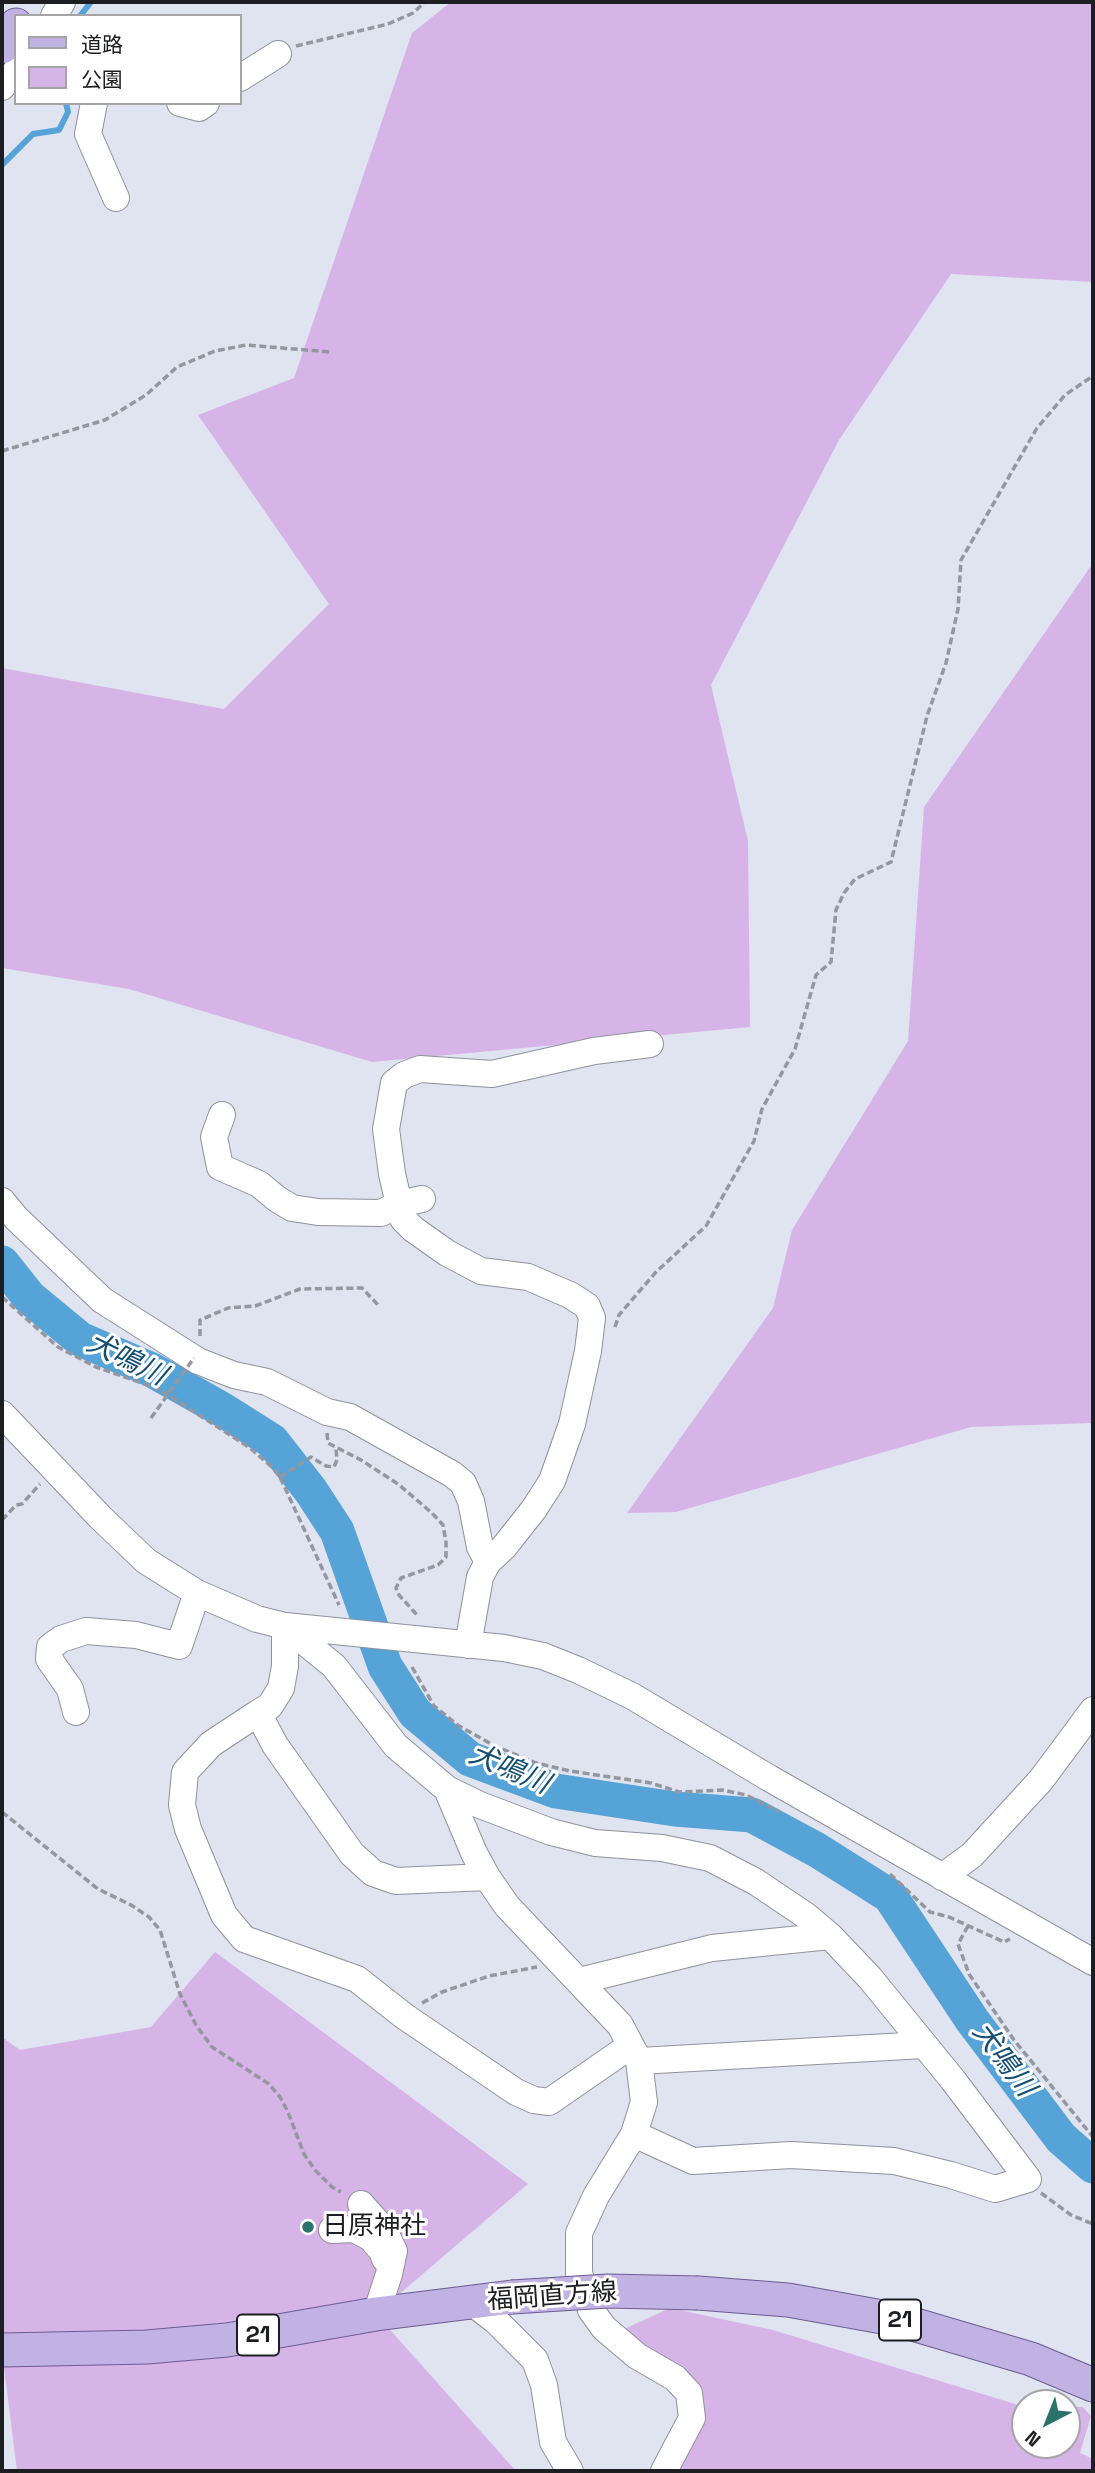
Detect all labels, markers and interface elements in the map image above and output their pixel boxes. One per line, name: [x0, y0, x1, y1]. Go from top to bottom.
legend: [14, 14, 242, 105]
text: 道路: [81, 31, 123, 58]
text: 公園: [81, 66, 123, 93]
water label: 犬鳴川: [81, 1326, 171, 1394]
water label: 犬鳴川: [464, 1738, 554, 1802]
water label: 犬鳴川: [964, 2016, 1042, 2104]
place label: 日原神社: [322, 2211, 426, 2243]
marker: 日原神社: [300, 2219, 316, 2235]
street label: 福岡直方線: [486, 2277, 618, 2317]
road number: 21: [879, 2300, 921, 2340]
road number: 21: [237, 2314, 279, 2356]
north arrow: [1011, 2389, 1081, 2459]
text: N: [1020, 2425, 1046, 2452]

